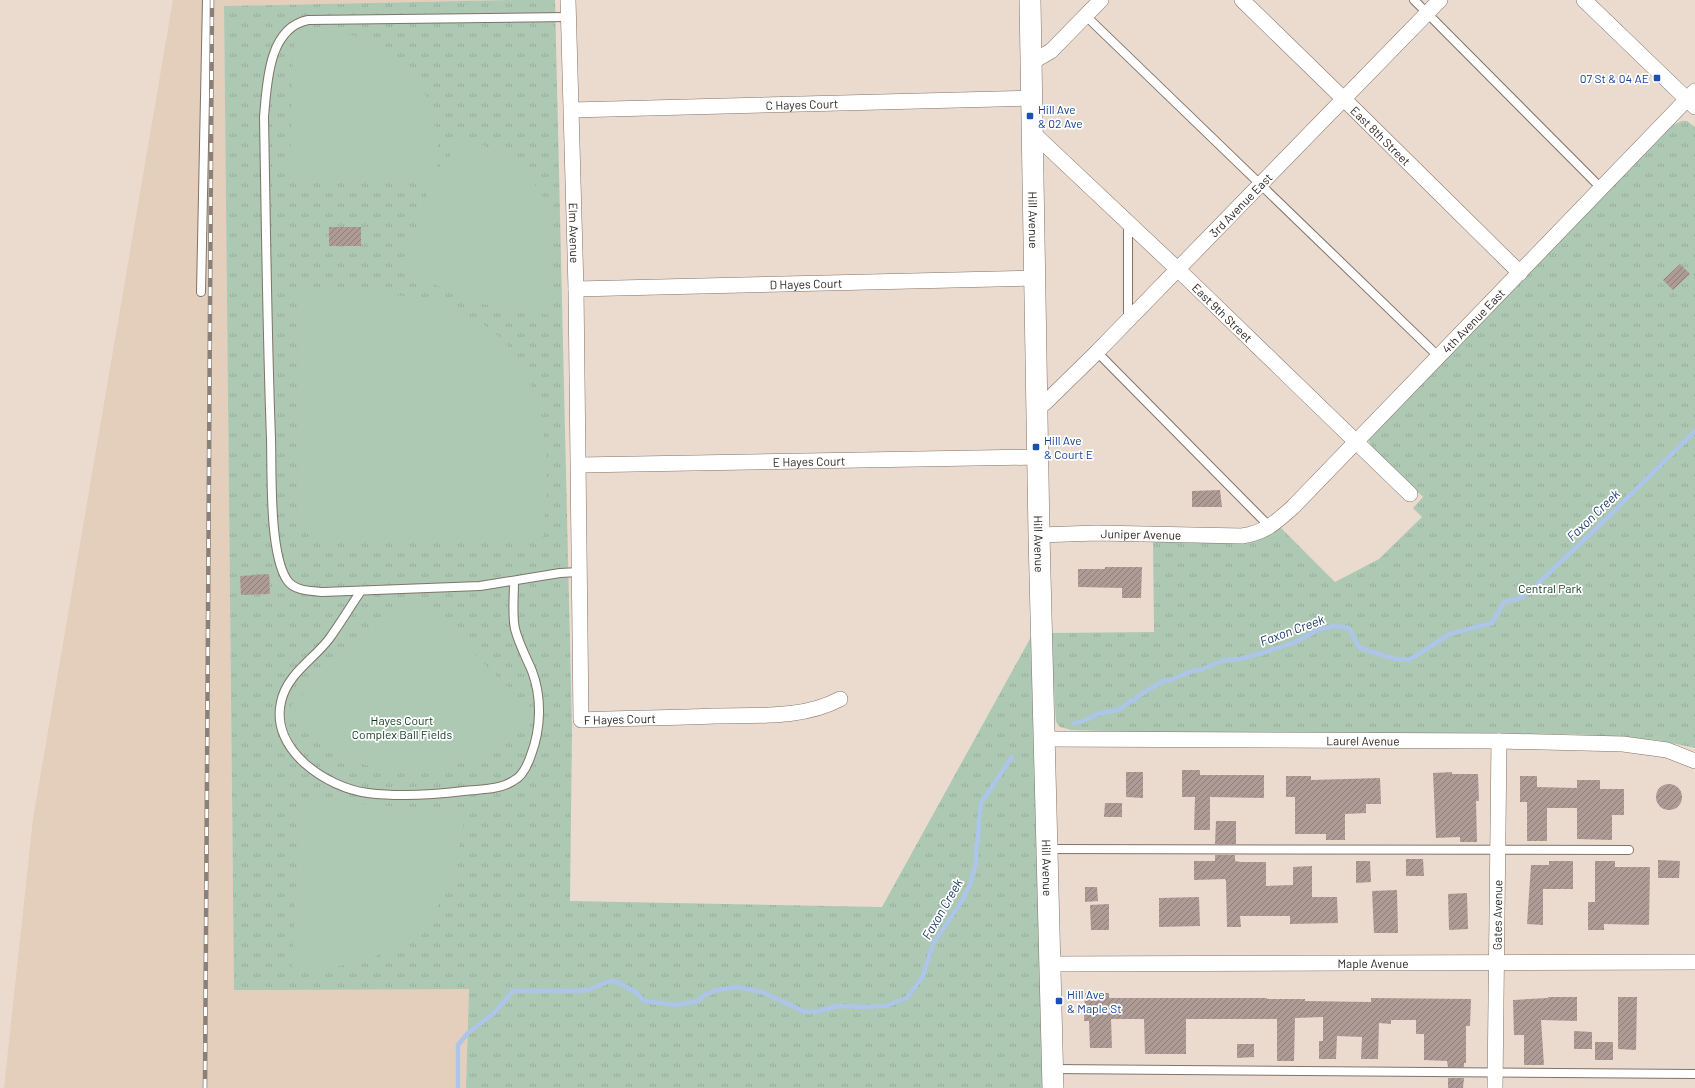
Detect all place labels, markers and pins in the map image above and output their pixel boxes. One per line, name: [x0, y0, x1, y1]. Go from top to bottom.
place label: 07 St & 04 AE: [1580, 71, 1649, 85]
marker: 07 St & 04 AE: [1652, 73, 1662, 83]
place label: Hill Ave & 02 Ave: [1038, 102, 1083, 130]
marker: Hill Ave & 02 Ave: [1025, 111, 1035, 121]
place label: Hill Ave & Court E: [1044, 433, 1093, 461]
marker: Hill Ave & Court E: [1031, 442, 1041, 452]
place label: Hill Ave & Maple St: [1067, 987, 1122, 1015]
marker: Hill Ave & Maple St: [1054, 996, 1064, 1006]

